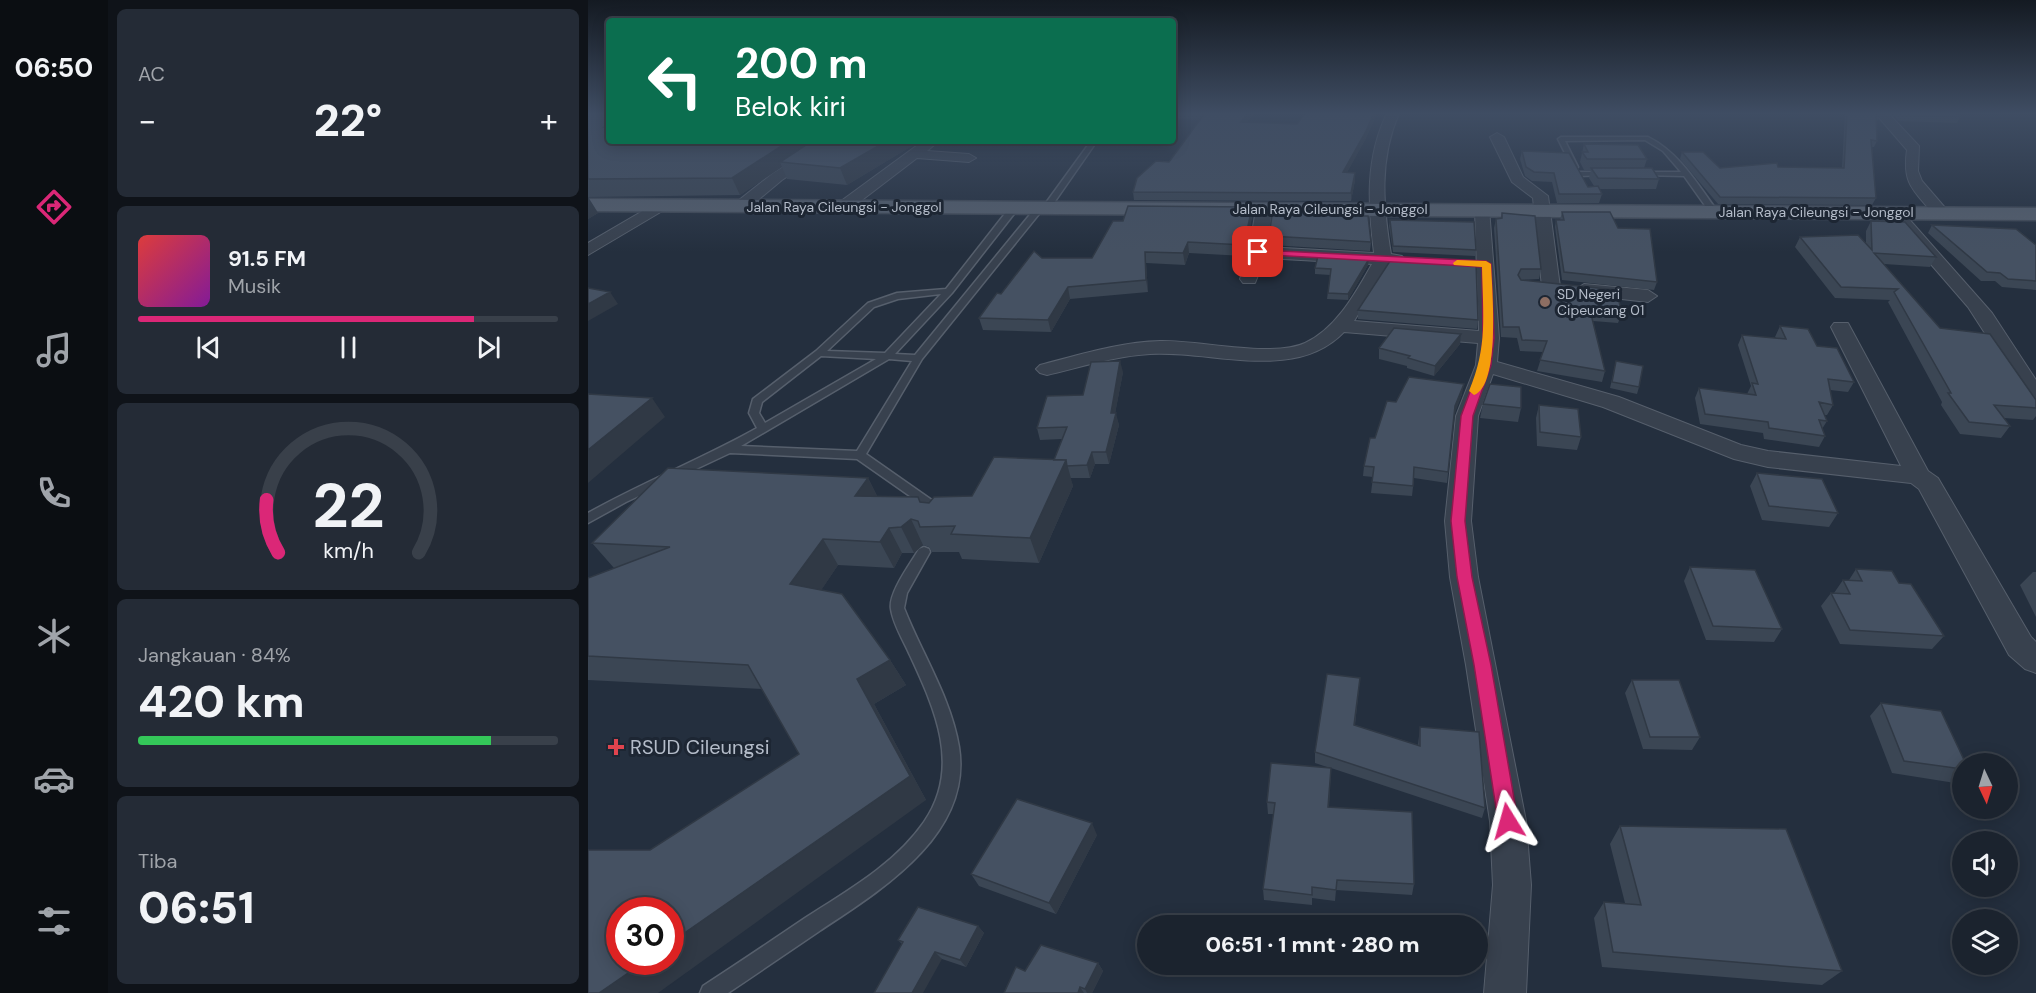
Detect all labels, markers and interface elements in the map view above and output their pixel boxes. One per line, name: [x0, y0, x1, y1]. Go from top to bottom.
text: 200 m: [735, 36, 868, 91]
icon: left: [636, 42, 714, 120]
text: 06:50: [15, 50, 93, 85]
text: AC: [138, 61, 165, 87]
text: Belok kiri: [735, 89, 846, 124]
text: 22°: [314, 91, 382, 150]
text: −: [138, 99, 156, 142]
text: +: [540, 99, 558, 142]
icon: directions: [33, 186, 75, 228]
street label: Jalan Raya Cileungsi - Jonggol: [746, 198, 942, 216]
street label: Jalan Raya Cileungsi - Jonggol: [1232, 200, 1428, 218]
street label: Jalan Raya Cileungsi - Jonggol: [1718, 203, 1914, 221]
pin: [1232, 226, 1283, 277]
icon: arrive: [1241, 235, 1274, 268]
text: 91.5 FM: [228, 244, 306, 273]
text: Musik: [228, 273, 281, 299]
place label: SD Negeri Cipeucang 01: [1557, 285, 1644, 319]
marker: SD Negeri Cipeucang 01: [1538, 295, 1552, 309]
icon: music: [33, 329, 75, 371]
icon: previous: [192, 331, 225, 364]
icon: pause: [332, 331, 365, 364]
icon: next: [472, 331, 505, 364]
text: 22: [312, 466, 384, 547]
icon: phone: [33, 472, 75, 514]
text: km/h: [323, 538, 373, 566]
icon: climate: [33, 615, 75, 657]
text: Jangkauan · 84%: [138, 642, 291, 668]
text: 420 km: [138, 672, 304, 731]
place label: RSUD Cileungsi: [630, 734, 770, 760]
marker: RSUD Cileungsi: [607, 738, 625, 756]
north arrow: [1952, 753, 2018, 819]
map controls: [1952, 753, 2018, 975]
icon: car: [33, 758, 75, 800]
position arrow: [1476, 789, 1540, 853]
button: sound: [1952, 831, 2018, 897]
text: Tiba: [138, 848, 177, 874]
text: 06:51: [138, 878, 255, 937]
speed limit sign: 30: [606, 897, 684, 975]
icon: filters: [33, 900, 75, 942]
button: layers: [1952, 909, 2018, 975]
text: 06:51 · 1 mnt · 280 m: [1205, 930, 1420, 959]

